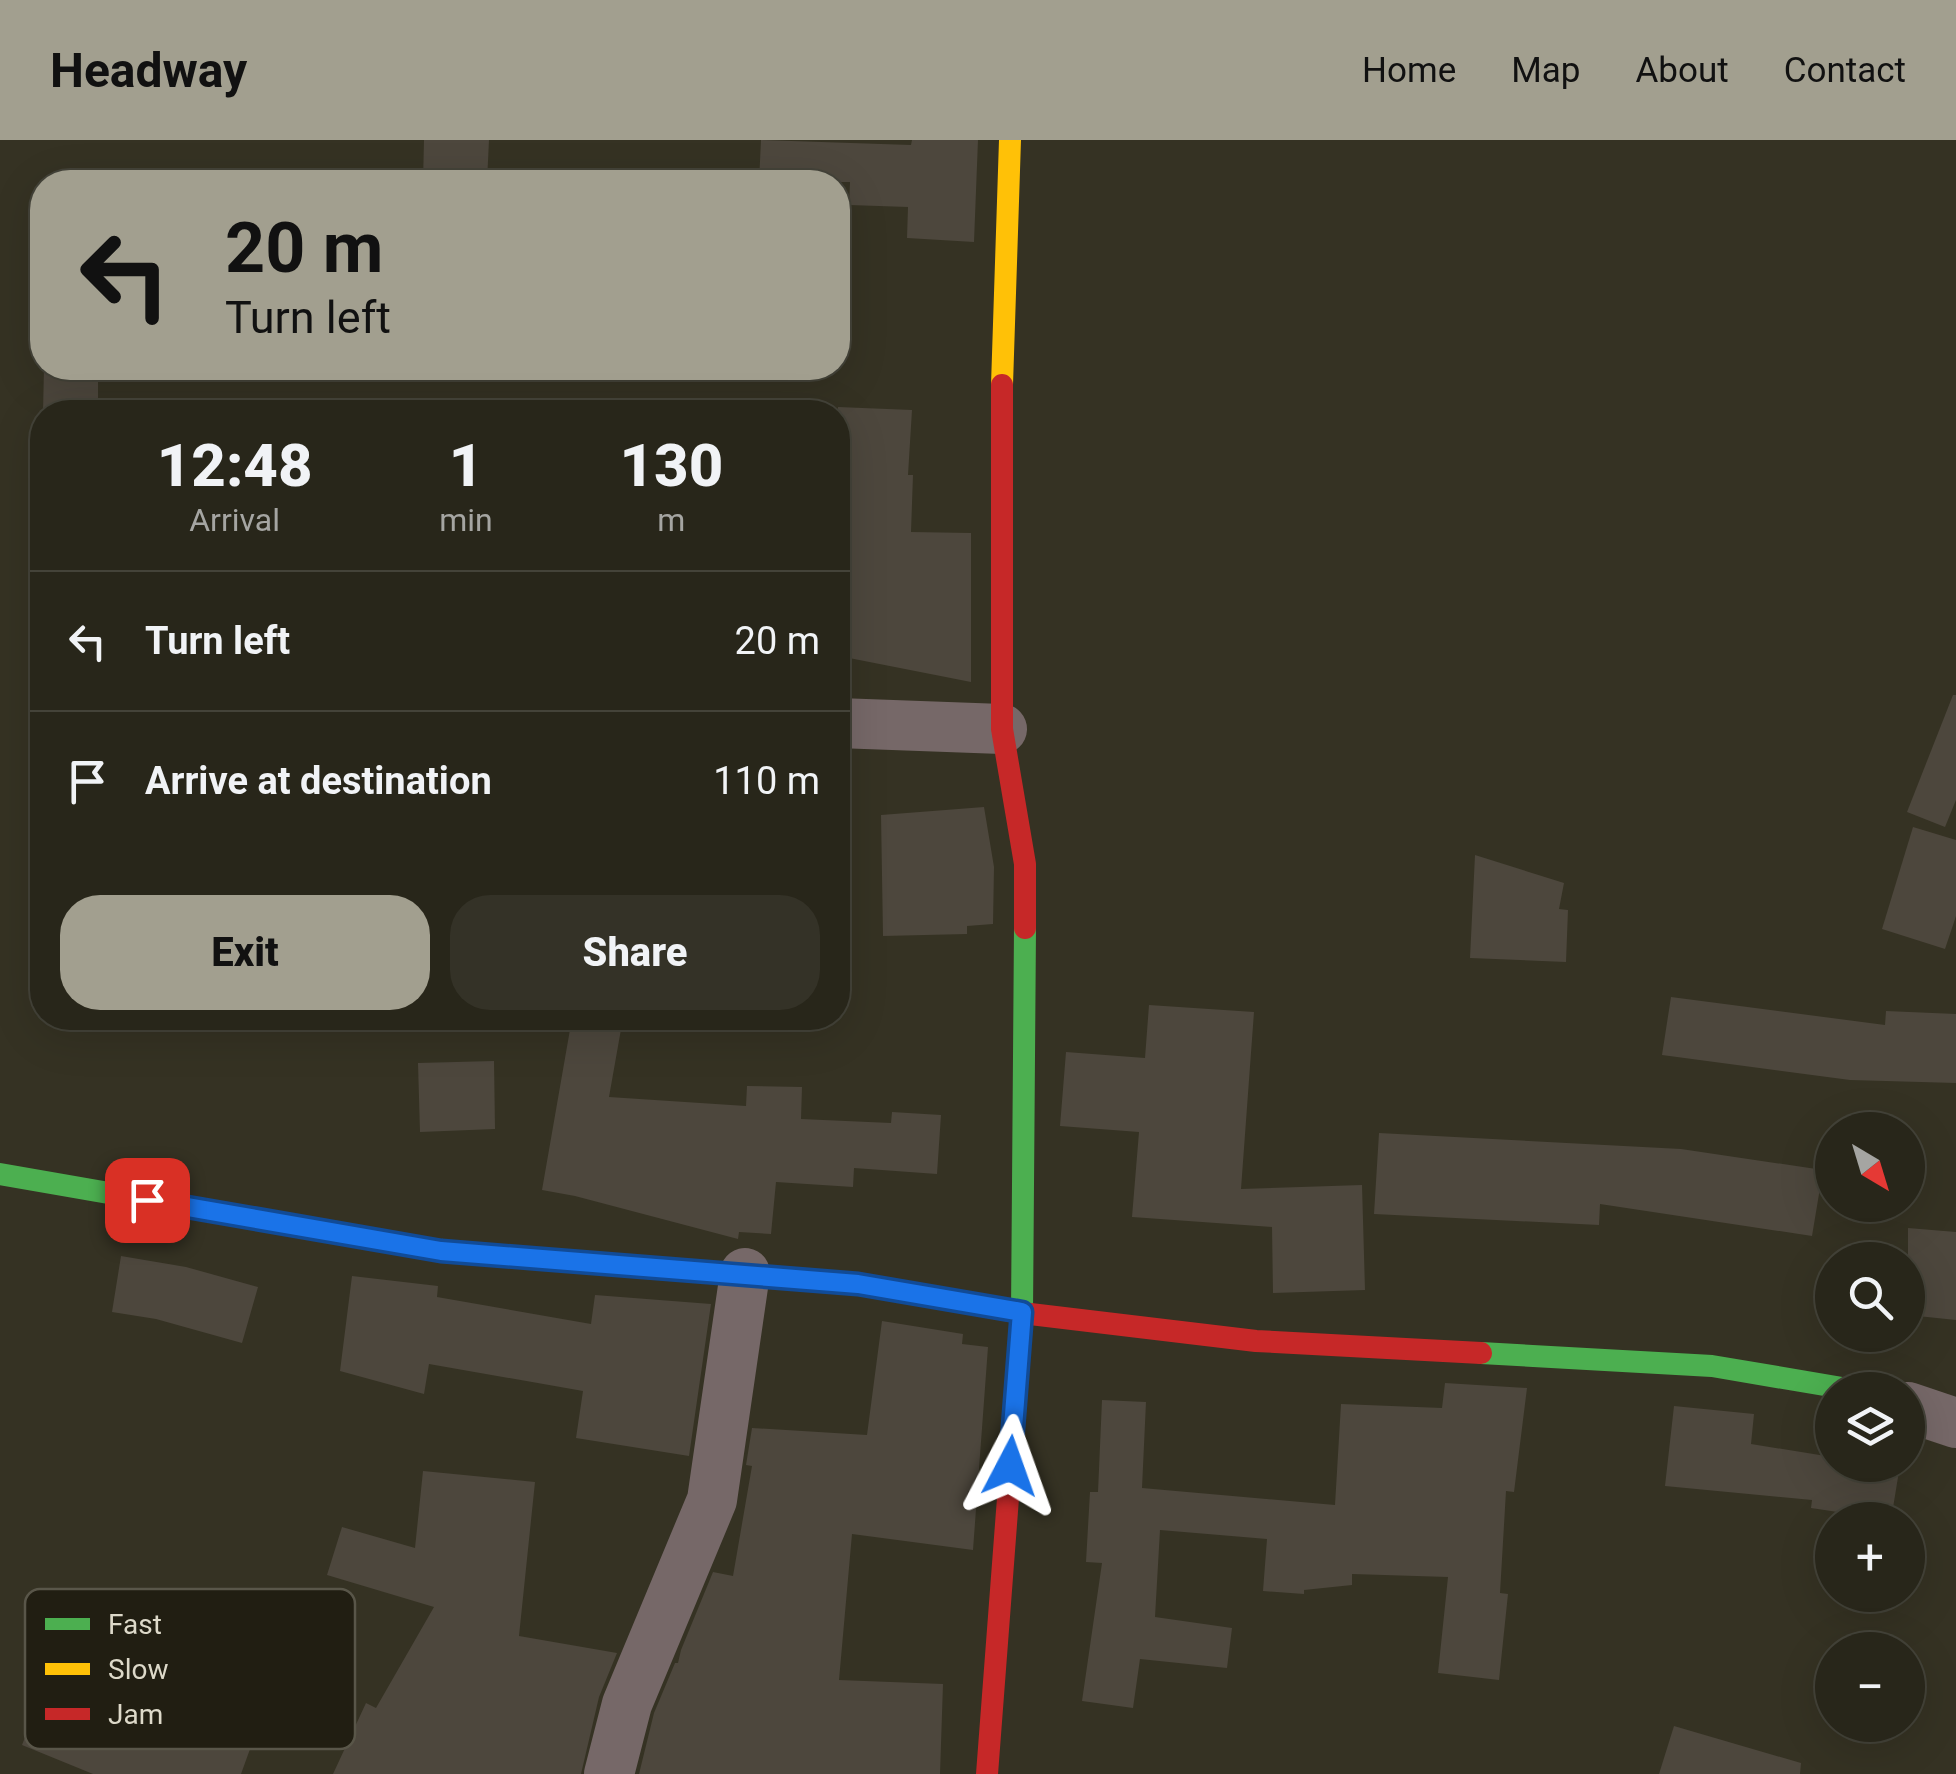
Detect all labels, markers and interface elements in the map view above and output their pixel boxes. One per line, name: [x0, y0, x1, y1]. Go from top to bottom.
text: Headway: [50, 42, 247, 99]
text: Home: [1362, 50, 1456, 91]
text: Map: [1511, 50, 1580, 91]
text: About: [1635, 50, 1729, 91]
text: Contact: [1784, 50, 1906, 91]
text: 20 m: [225, 207, 383, 289]
icon: left: [60, 210, 190, 340]
text: Turn left: [225, 291, 391, 344]
text: 12:48: [157, 430, 313, 501]
text: 1: [449, 430, 483, 501]
text: 130: [619, 430, 723, 501]
text: Arrival: [189, 501, 280, 539]
text: min: [439, 501, 493, 539]
text: m: [657, 501, 685, 539]
icon: left: [60, 614, 115, 669]
text: Turn left: [145, 619, 290, 663]
text: 20 m: [735, 619, 820, 663]
icon: arrive: [60, 754, 115, 809]
text: Arrive at destination: [145, 759, 492, 803]
text: 110 m: [713, 759, 820, 803]
button: Exit: [60, 895, 430, 1010]
button: Share: [450, 895, 820, 1010]
north arrow: [1815, 1112, 1925, 1222]
map controls: [1815, 1112, 1925, 1742]
pin: [105, 1158, 190, 1243]
icon: arrive: [120, 1173, 175, 1228]
button: search: [1815, 1242, 1925, 1352]
button: layers: [1815, 1372, 1925, 1482]
position arrow: [958, 1414, 1062, 1518]
button: +: [1815, 1502, 1925, 1612]
legend: [25, 1589, 355, 1749]
text: Fast: [108, 1608, 162, 1641]
button: −: [1815, 1632, 1925, 1742]
text: Slow: [108, 1653, 168, 1686]
text: Jam: [108, 1698, 163, 1731]

